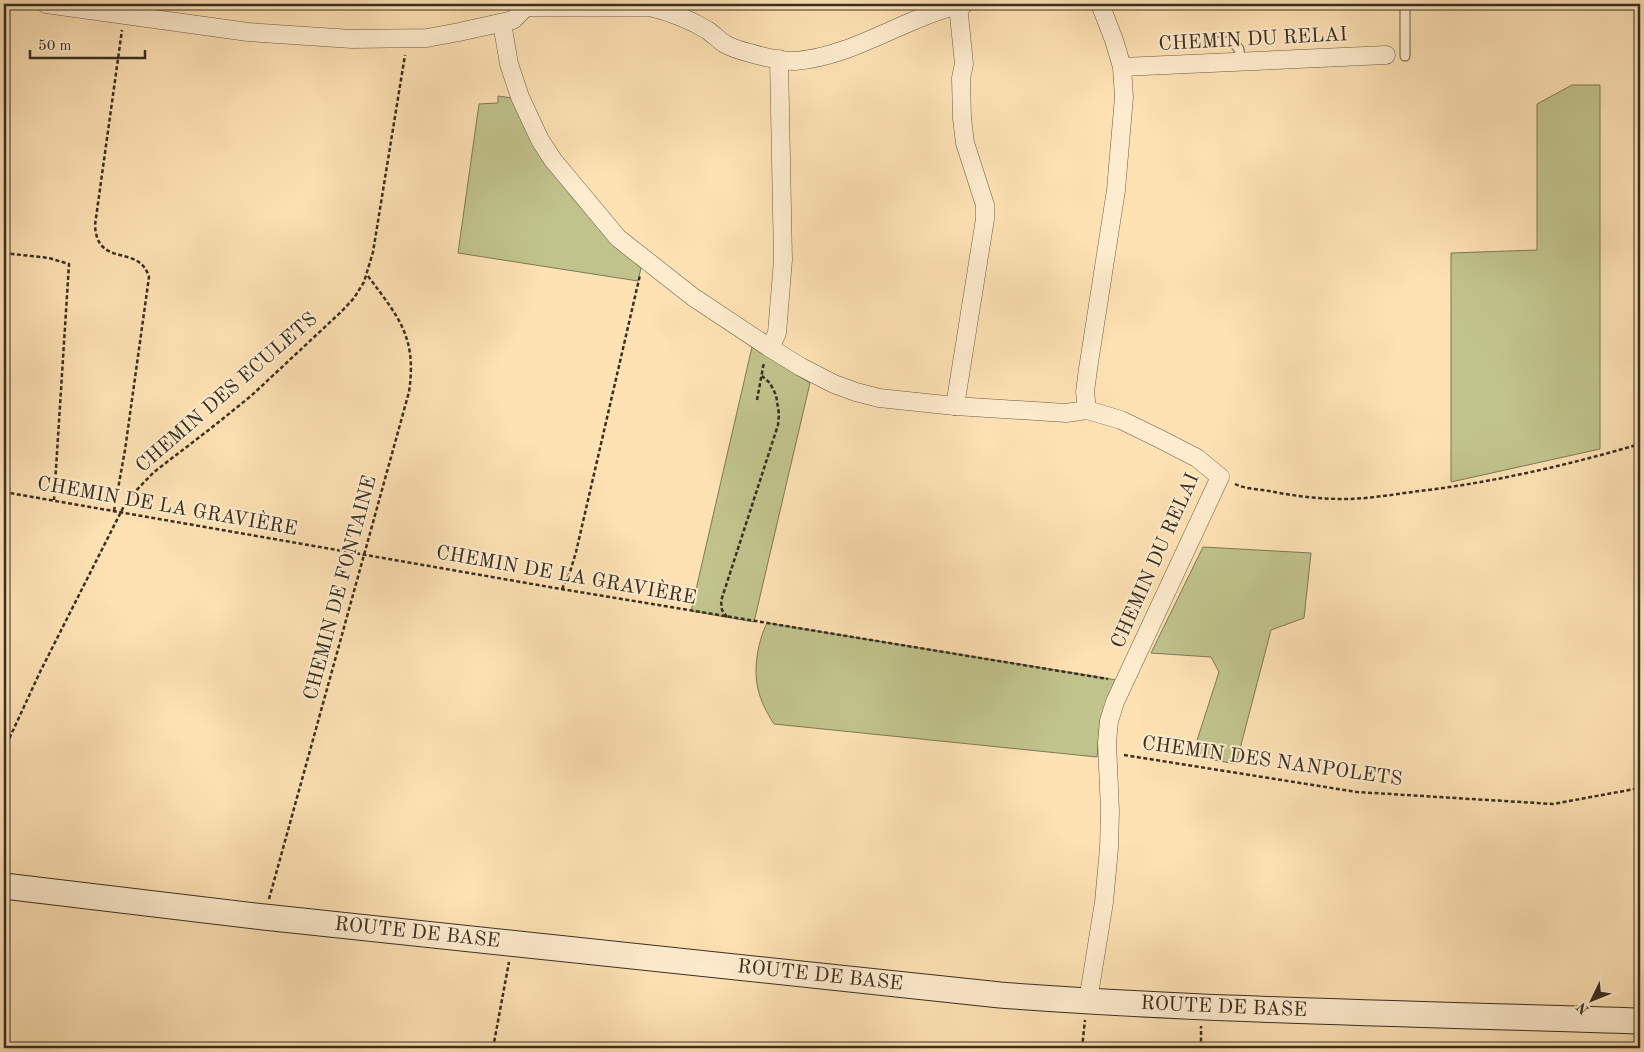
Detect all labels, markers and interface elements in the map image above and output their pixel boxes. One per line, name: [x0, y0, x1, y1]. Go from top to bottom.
street label: CHEMIN DU RELAI: [1158, 25, 1348, 55]
scale bar: [30, 28, 145, 60]
text: 50 m: [38, 39, 72, 54]
street label: CHEMIN DES ECULETS: [133, 309, 321, 477]
street label: CHEMIN DU RELAI: [1108, 470, 1204, 651]
street label: CHEMIN DE LA GRAVIÈRE: [35, 471, 299, 540]
street label: CHEMIN DE FONTAINE: [301, 474, 381, 702]
street label: CHEMIN DE LA GRAVIÈRE: [434, 540, 698, 609]
street label: CHEMIN DES NANPOLETS: [1140, 734, 1404, 790]
street label: ROUTE DE BASE: [333, 915, 501, 952]
street label: ROUTE DE BASE: [736, 957, 904, 995]
north arrow: [1566, 974, 1616, 1024]
street label: ROUTE DE BASE: [1140, 994, 1307, 1021]
text: N: [1574, 999, 1592, 1017]

